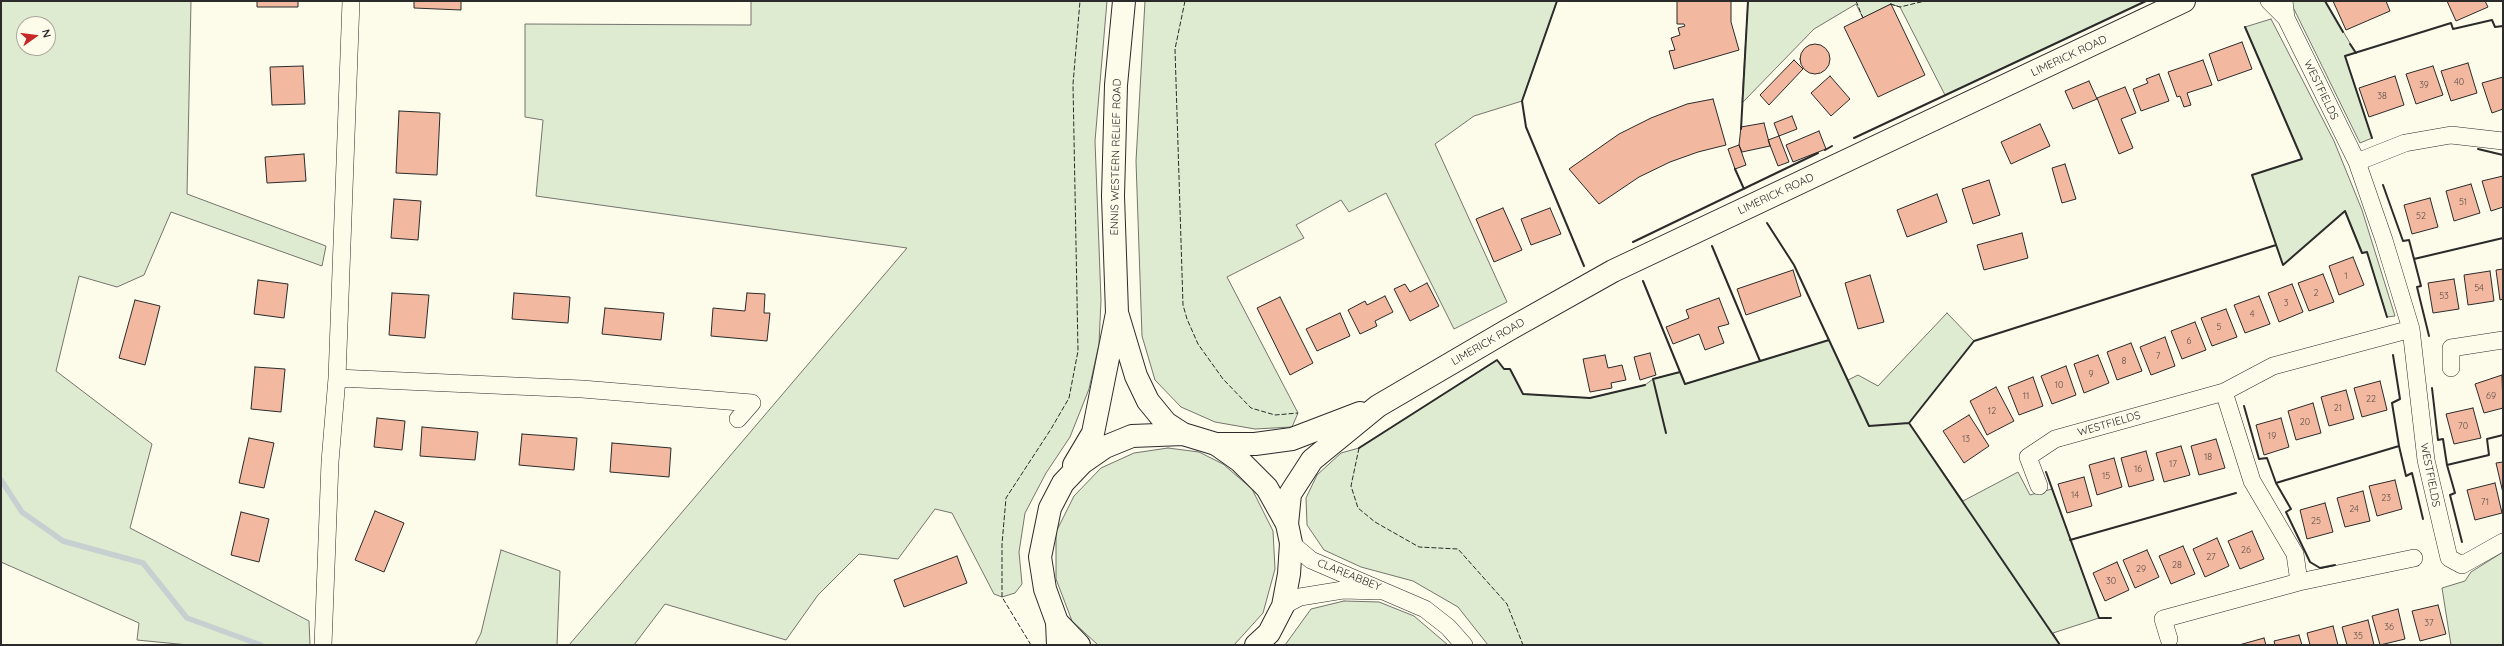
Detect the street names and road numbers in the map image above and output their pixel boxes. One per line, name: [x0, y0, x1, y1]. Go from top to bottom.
street label: LIMERICK ROAD: [2029, 33, 2109, 79]
street label: WESTFIELDS: [2301, 58, 2341, 122]
street label: ENNIS WESTERN RELIEF ROAD: [1108, 78, 1124, 236]
street label: LIMERICK ROAD: [1736, 171, 1816, 217]
street label: LIMERICK ROAD: [1449, 316, 1527, 368]
street label: WESTFIELDS: [2076, 409, 2142, 439]
street label: WESTFIELDS: [2417, 442, 2443, 508]
street label: CLAREABBEY: [1315, 556, 1383, 594]

